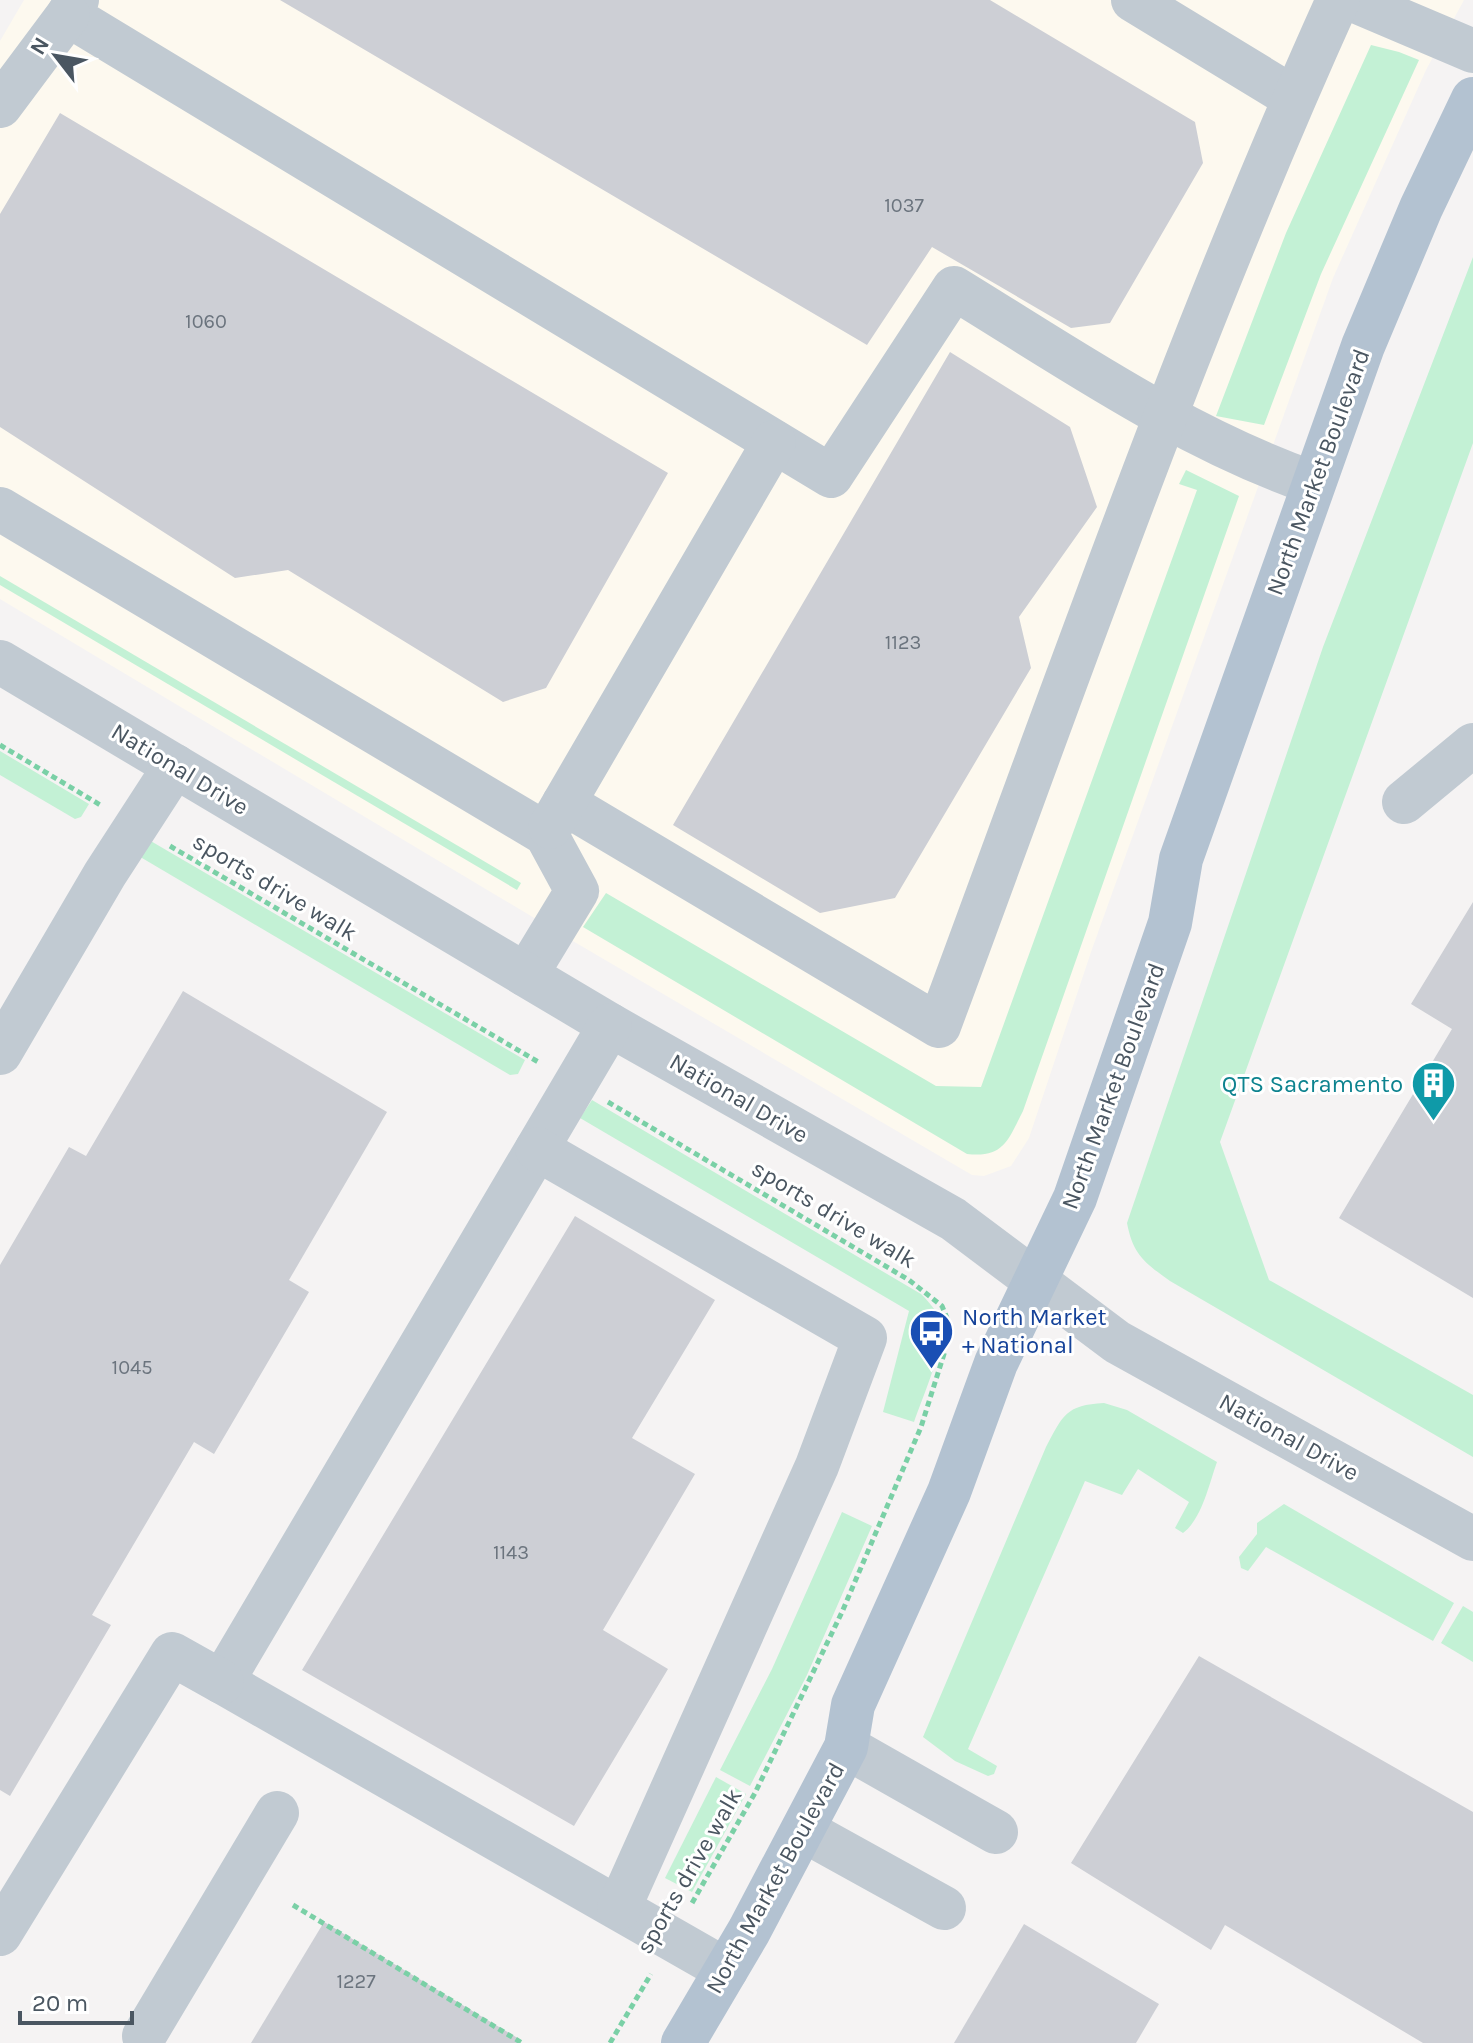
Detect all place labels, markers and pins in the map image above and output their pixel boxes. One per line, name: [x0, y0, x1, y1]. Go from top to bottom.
building icon: QTS Sacramento: [1410, 1060, 1458, 1123]
place label: QTS Sacramento: [1222, 1070, 1403, 1098]
place label: North Market + National: [962, 1303, 1107, 1359]
bus stop icon: North Market + National: [907, 1307, 955, 1370]

